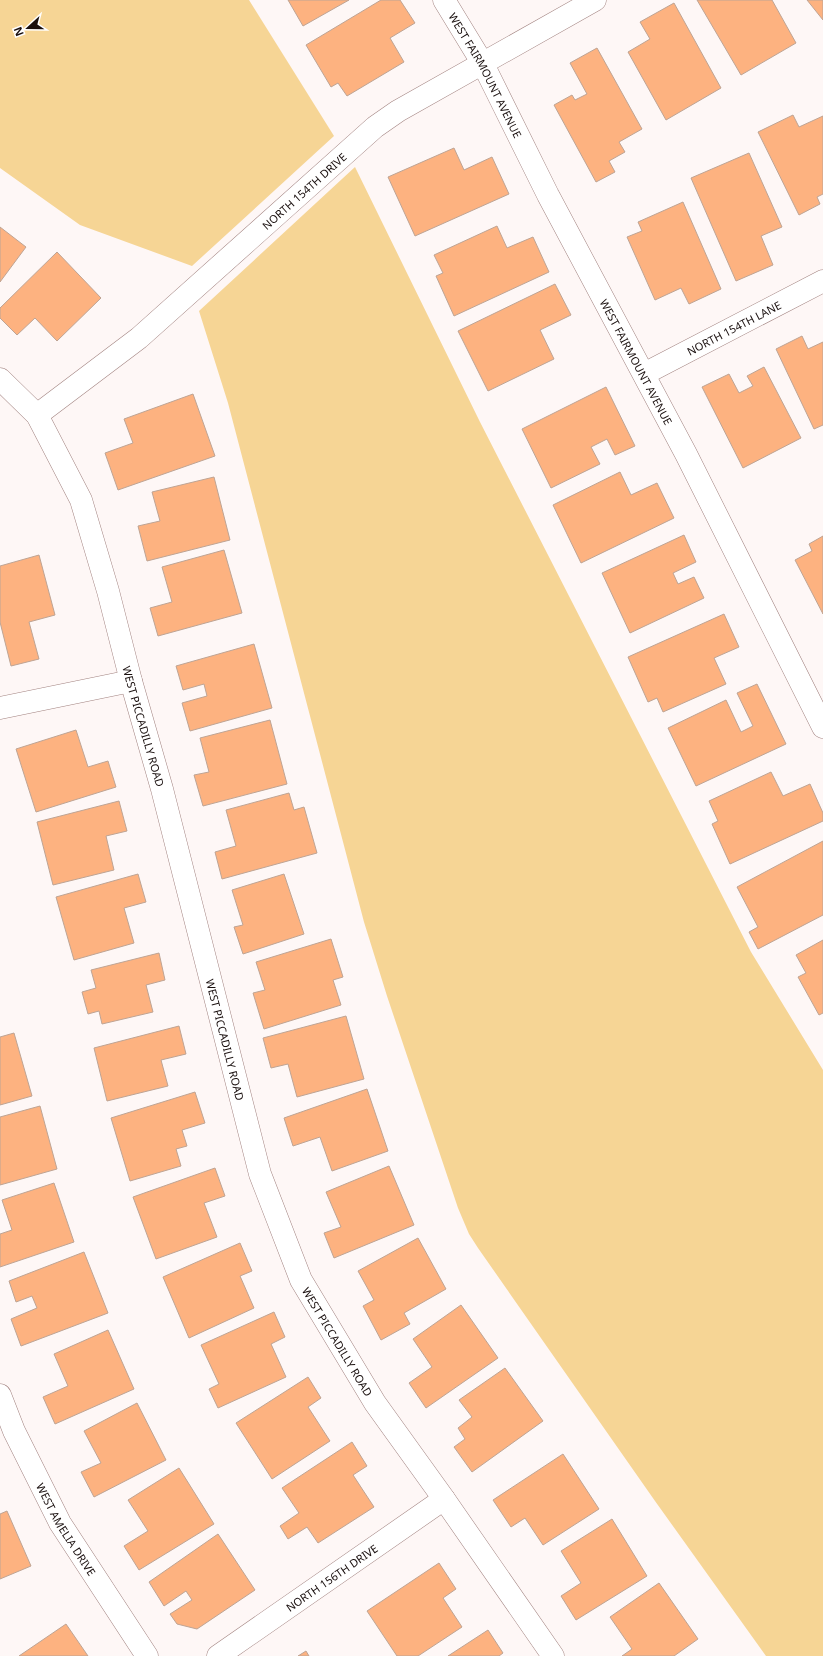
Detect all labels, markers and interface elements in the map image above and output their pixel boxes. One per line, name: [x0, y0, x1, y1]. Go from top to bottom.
north arrow: [8, 8, 48, 48]
street label: WEST FAIRMOUNT AVENUE: [446, 10, 526, 140]
text: N: [10, 25, 27, 39]
street label: NORTH 154TH DRIVE: [259, 149, 349, 232]
street label: WEST FAIRMOUNT AVENUE: [597, 296, 676, 427]
street label: NORTH 154TH LANE: [684, 297, 783, 358]
street label: WEST PICCADILLY ROAD: [120, 664, 168, 788]
street label: WEST PICCADILLY ROAD: [203, 977, 248, 1102]
street label: WEST PICCADILLY ROAD: [299, 1284, 377, 1399]
street label: WEST AMELIA DRIVE: [34, 1480, 100, 1578]
street label: NORTH 156TH DRIVE: [283, 1540, 380, 1614]

